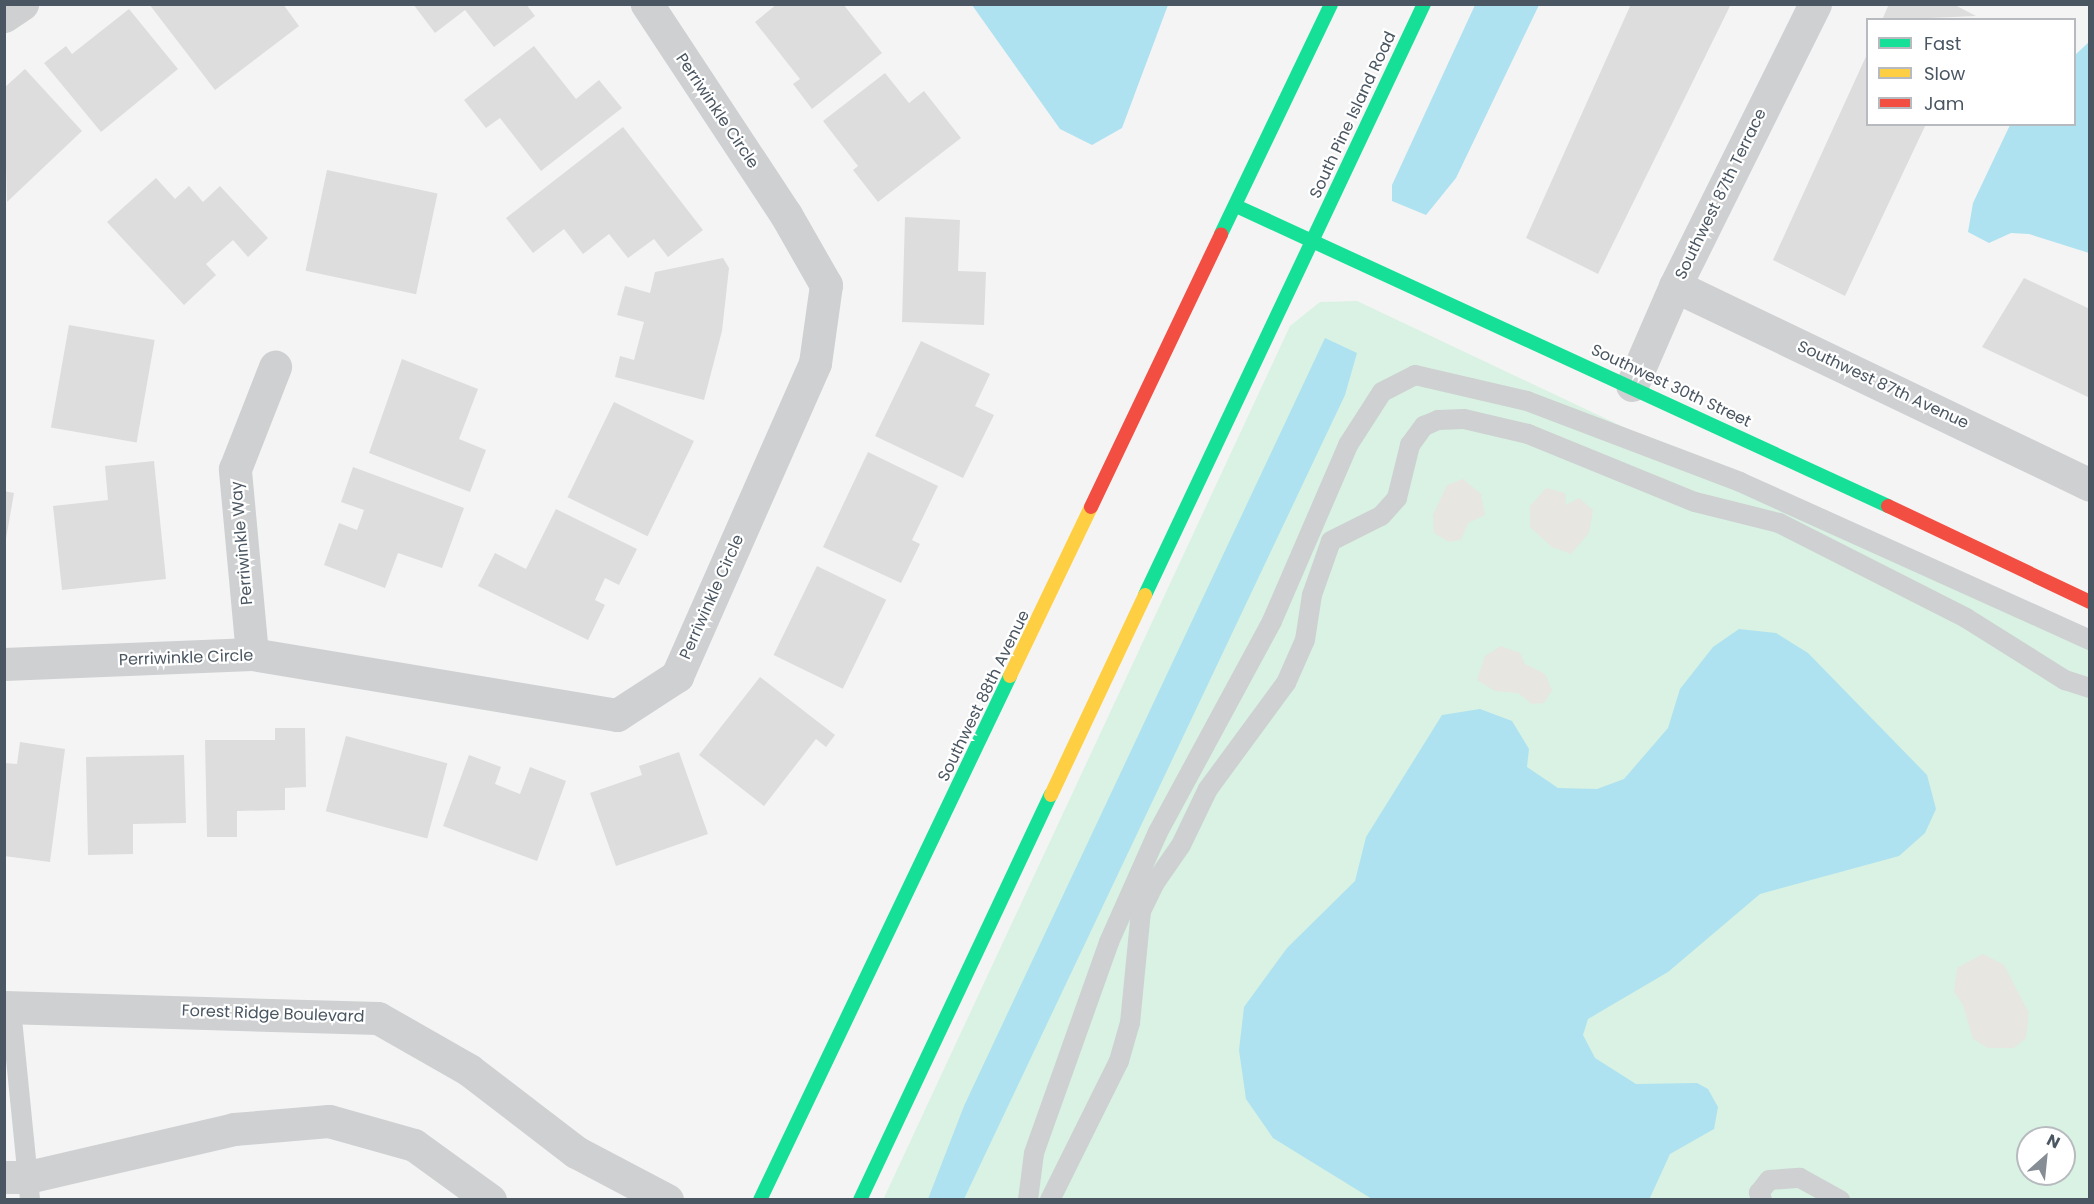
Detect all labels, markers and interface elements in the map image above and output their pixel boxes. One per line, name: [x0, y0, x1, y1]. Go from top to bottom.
legend: [1866, 18, 2076, 126]
street label: South Pine Island Road: [1306, 29, 1400, 201]
text: Fast: [1924, 31, 1961, 56]
street label: Perriwinkle Circle: [671, 50, 763, 172]
text: Slow: [1924, 61, 1965, 86]
text: Jam: [1924, 91, 1964, 116]
street label: Southwest 87th Terrace: [1671, 106, 1771, 282]
street label: Southwest 87th Avenue: [1794, 337, 1972, 433]
street label: Southwest 30th Street: [1588, 341, 1754, 431]
street label: Perriwinkle Way: [227, 480, 257, 606]
street label: Perriwinkle Circle: [676, 532, 748, 662]
street label: Southwest 88th Avenue: [934, 607, 1034, 785]
street label: Perriwinkle Circle: [118, 646, 254, 670]
street label: Forest Ridge Boulevard: [181, 1001, 365, 1027]
north arrow: [2016, 1126, 2076, 1186]
text: N: [2043, 1128, 2064, 1154]

